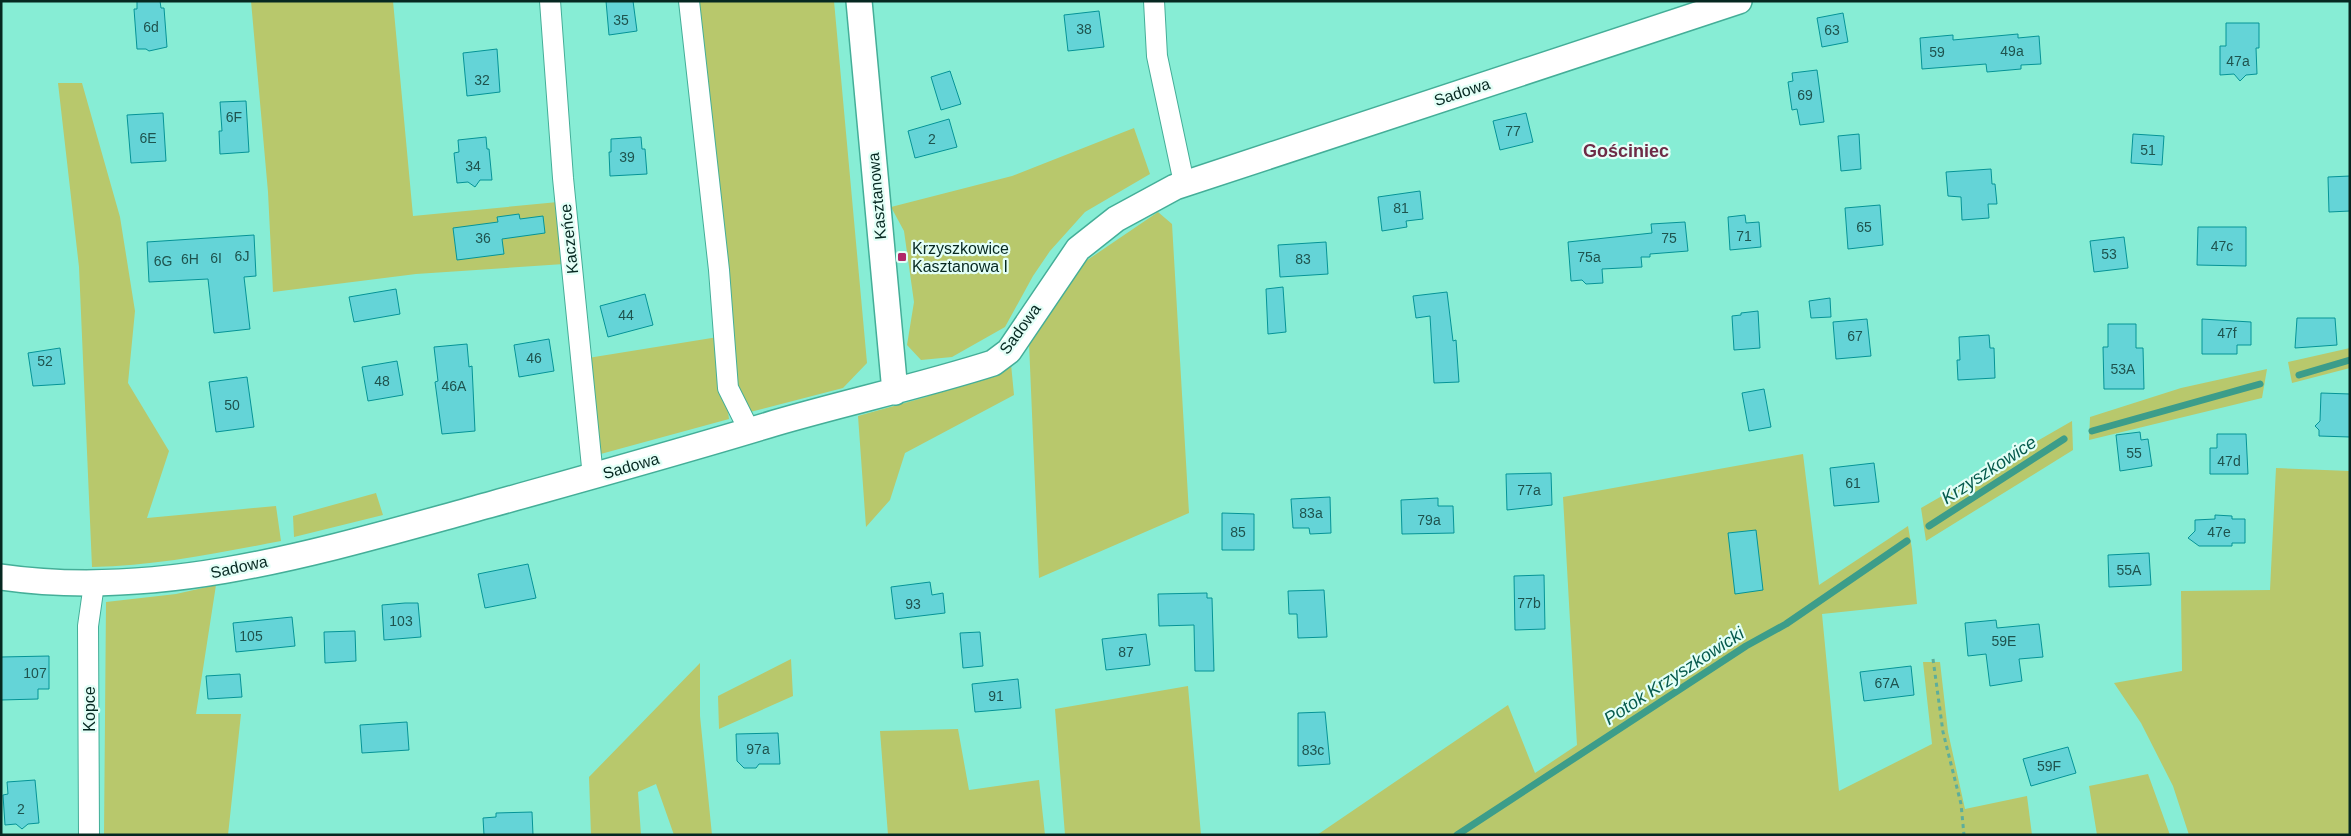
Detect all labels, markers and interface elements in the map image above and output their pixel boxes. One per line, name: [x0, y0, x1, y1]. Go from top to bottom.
house number: 35: [613, 12, 629, 28]
house number: 6d: [143, 19, 159, 35]
house number: 38: [1076, 21, 1092, 37]
house number: 63: [1824, 22, 1840, 38]
house number: 49a: [2000, 43, 2024, 59]
house number: 59: [1929, 44, 1945, 60]
house number: 47a: [2226, 53, 2250, 69]
house number: 32: [474, 72, 490, 88]
street label: Sadowa: [1432, 75, 1492, 109]
house number: 69: [1797, 87, 1813, 103]
house number: 6F: [226, 109, 242, 125]
house number: 77: [1505, 123, 1521, 139]
house number: 6E: [139, 130, 157, 146]
house number: 2: [928, 131, 936, 147]
district label: Gościniec: [1583, 141, 1669, 161]
house number: 51: [2140, 142, 2156, 158]
house number: 39: [619, 149, 635, 165]
street label: Kasztanowa: [865, 152, 889, 240]
house number: 34: [465, 158, 481, 174]
house number: 81: [1393, 200, 1409, 216]
street label: Kaczeńce: [557, 203, 581, 275]
house number: 65: [1856, 219, 1872, 235]
house number: 71: [1736, 228, 1752, 244]
house number: 36: [475, 230, 491, 246]
house number: 75: [1661, 230, 1677, 246]
house number: 47c: [2211, 238, 2233, 254]
place label: Krzyszkowice Kasztanowa I: [912, 240, 1009, 275]
house number: 53: [2101, 246, 2117, 262]
house number: 6J: [235, 248, 249, 264]
house number: 75a: [1577, 249, 1601, 265]
house number: 6I: [210, 250, 222, 266]
house number: 6H: [181, 251, 199, 267]
marker: Krzyszkowice Kasztanowa I: [896, 251, 908, 263]
house number: 83: [1295, 251, 1311, 267]
house number: 6G: [154, 253, 172, 269]
street label: Sadowa: [996, 301, 1044, 357]
house number: 44: [618, 307, 634, 323]
house number: 47f: [2217, 325, 2237, 341]
house number: 67: [1847, 328, 1863, 344]
house number: 46: [526, 350, 542, 366]
house number: 52: [37, 353, 53, 369]
house number: 53A: [2111, 361, 2136, 377]
house number: 48: [374, 373, 390, 389]
house number: 46A: [442, 378, 467, 394]
house number: 50: [224, 397, 240, 413]
water label: Krzyszkowice: [1938, 432, 2040, 508]
house number: 55: [2126, 445, 2142, 461]
street label: Sadowa: [601, 450, 661, 482]
house number: 47d: [2217, 453, 2241, 469]
house number: 61: [1845, 475, 1861, 491]
house number: 77a: [1517, 482, 1541, 498]
house number: 83a: [1299, 505, 1323, 521]
house number: 79a: [1417, 512, 1441, 528]
house number: 85: [1230, 524, 1246, 540]
house number: 47e: [2207, 524, 2231, 540]
street label: Sadowa: [209, 553, 269, 581]
house number: 55A: [2117, 562, 2142, 578]
house number: 77b: [1517, 595, 1541, 611]
house number: 93: [905, 596, 921, 612]
house number: 103: [389, 613, 413, 629]
water label: Potok Krzyszkowicki: [1600, 623, 1749, 729]
house number: 105: [239, 628, 263, 644]
house number: 59E: [1992, 633, 2016, 649]
house number: 87: [1118, 644, 1134, 660]
house number: 107: [23, 665, 47, 681]
house number: 67A: [1875, 675, 1900, 691]
street label: Kopce: [81, 686, 98, 732]
house number: 91: [988, 688, 1004, 704]
house number: 97a: [746, 741, 770, 757]
house number: 83c: [1302, 742, 1324, 758]
house number: 59F: [2037, 758, 2061, 774]
house number: 2: [17, 801, 25, 817]

